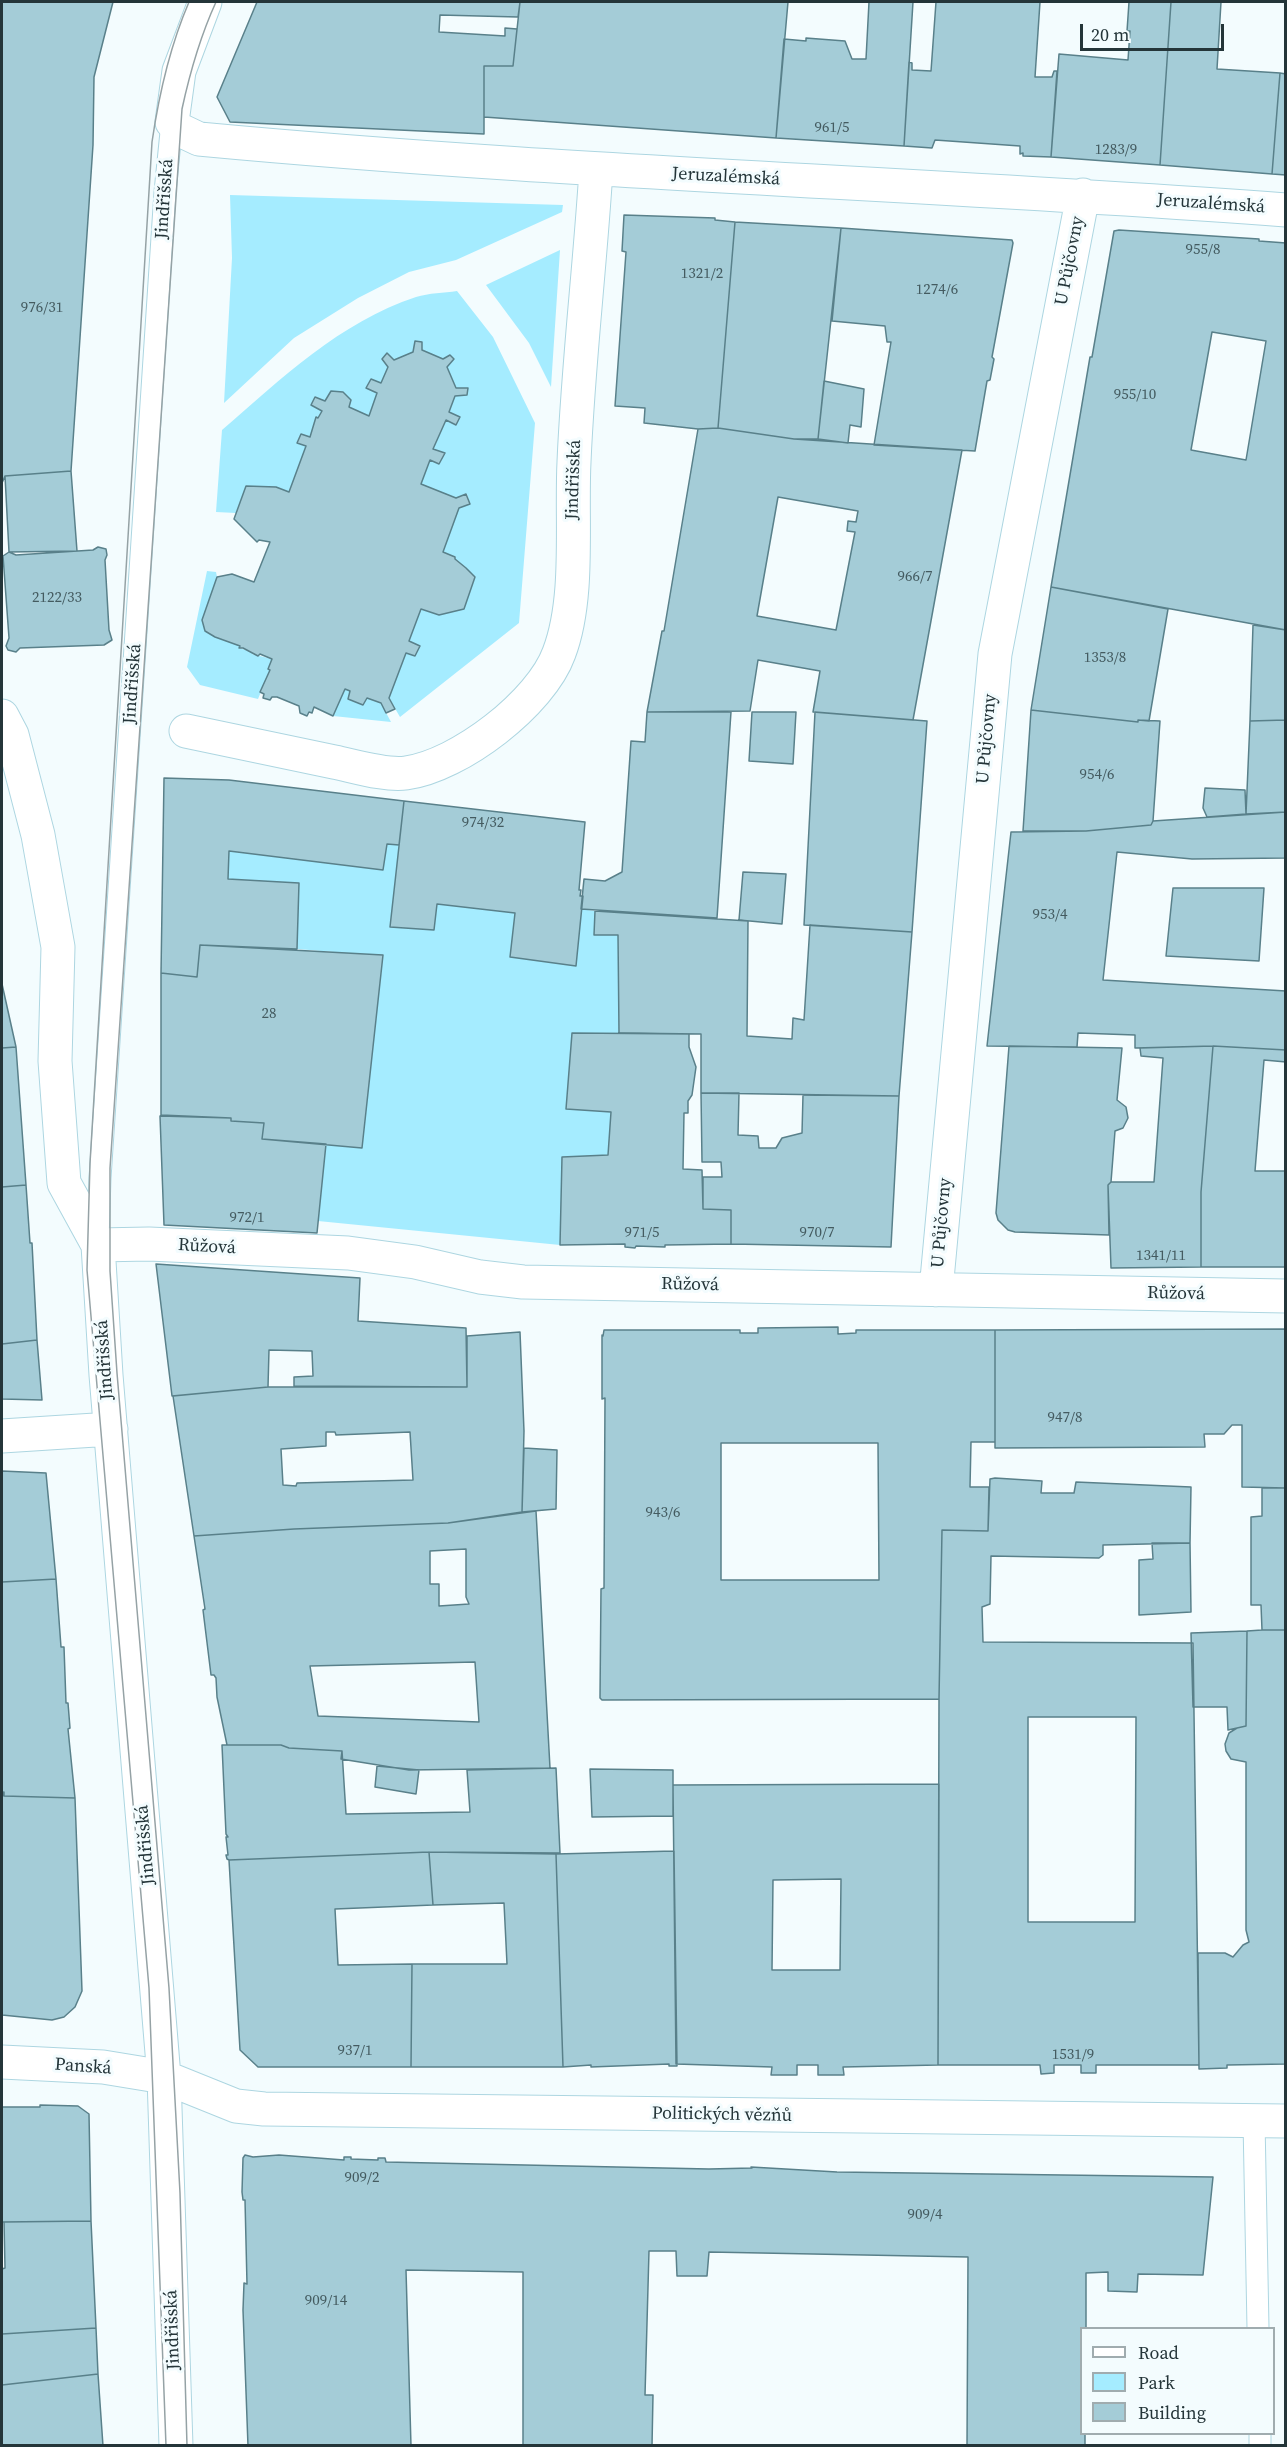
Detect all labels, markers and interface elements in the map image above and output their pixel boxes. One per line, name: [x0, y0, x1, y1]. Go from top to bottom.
scale bar: [1083, 12, 1227, 50]
text: 20 m: [1091, 22, 1129, 47]
house number: 961/5: [815, 119, 849, 137]
house number: 1283/9: [1095, 141, 1137, 159]
street label: Jindřišská: [151, 158, 179, 240]
street label: Jeruzalémská: [671, 163, 781, 191]
street label: Jeruzalémská: [1156, 189, 1266, 219]
street label: U Půjčovny: [1051, 214, 1089, 308]
house number: 955/8: [1186, 241, 1220, 259]
house number: 1321/2: [681, 265, 723, 283]
house number: 1274/6: [916, 281, 958, 299]
house number: 976/31: [21, 299, 63, 317]
house number: 955/10: [1114, 386, 1156, 404]
street label: Jindřišská: [562, 439, 586, 521]
house number: 966/7: [898, 568, 932, 586]
house number: 2122/33: [32, 589, 82, 607]
street label: Jindřišská: [119, 643, 147, 725]
house number: 1353/8: [1084, 649, 1126, 667]
street label: U Půjčovny: [972, 693, 1002, 785]
house number: 954/6: [1080, 766, 1114, 784]
house number: 974/32: [462, 814, 504, 832]
house number: 953/4: [1033, 906, 1067, 924]
house number: 28: [262, 1005, 276, 1023]
street label: U Půjčovny: [927, 1177, 957, 1269]
house number: 972/1: [230, 1209, 264, 1227]
house number: 971/5: [625, 1224, 659, 1242]
house number: 970/7: [800, 1224, 834, 1242]
street label: Růžová: [177, 1235, 237, 1259]
house number: 1341/11: [1136, 1247, 1186, 1265]
street label: Růžová: [661, 1274, 719, 1296]
street label: Růžová: [1147, 1283, 1205, 1305]
street label: Jindřišská: [91, 1319, 119, 1401]
house number: 947/8: [1048, 1409, 1082, 1427]
house number: 943/6: [646, 1504, 680, 1522]
street label: Jindřišská: [132, 1804, 160, 1886]
house number: 937/1: [338, 2042, 372, 2060]
house number: 1531/9: [1052, 2046, 1094, 2064]
street label: Panská: [54, 2054, 112, 2080]
street label: Politických vězňů: [652, 2103, 792, 2127]
house number: 909/2: [345, 2169, 379, 2187]
house number: 909/4: [908, 2206, 942, 2224]
street label: Jindřišská: [161, 2289, 185, 2371]
house number: 909/14: [305, 2292, 347, 2310]
legend: [1080, 2327, 1275, 2435]
text: Road: [1138, 2340, 1179, 2365]
text: Park: [1138, 2370, 1175, 2395]
text: Building: [1138, 2400, 1206, 2425]

